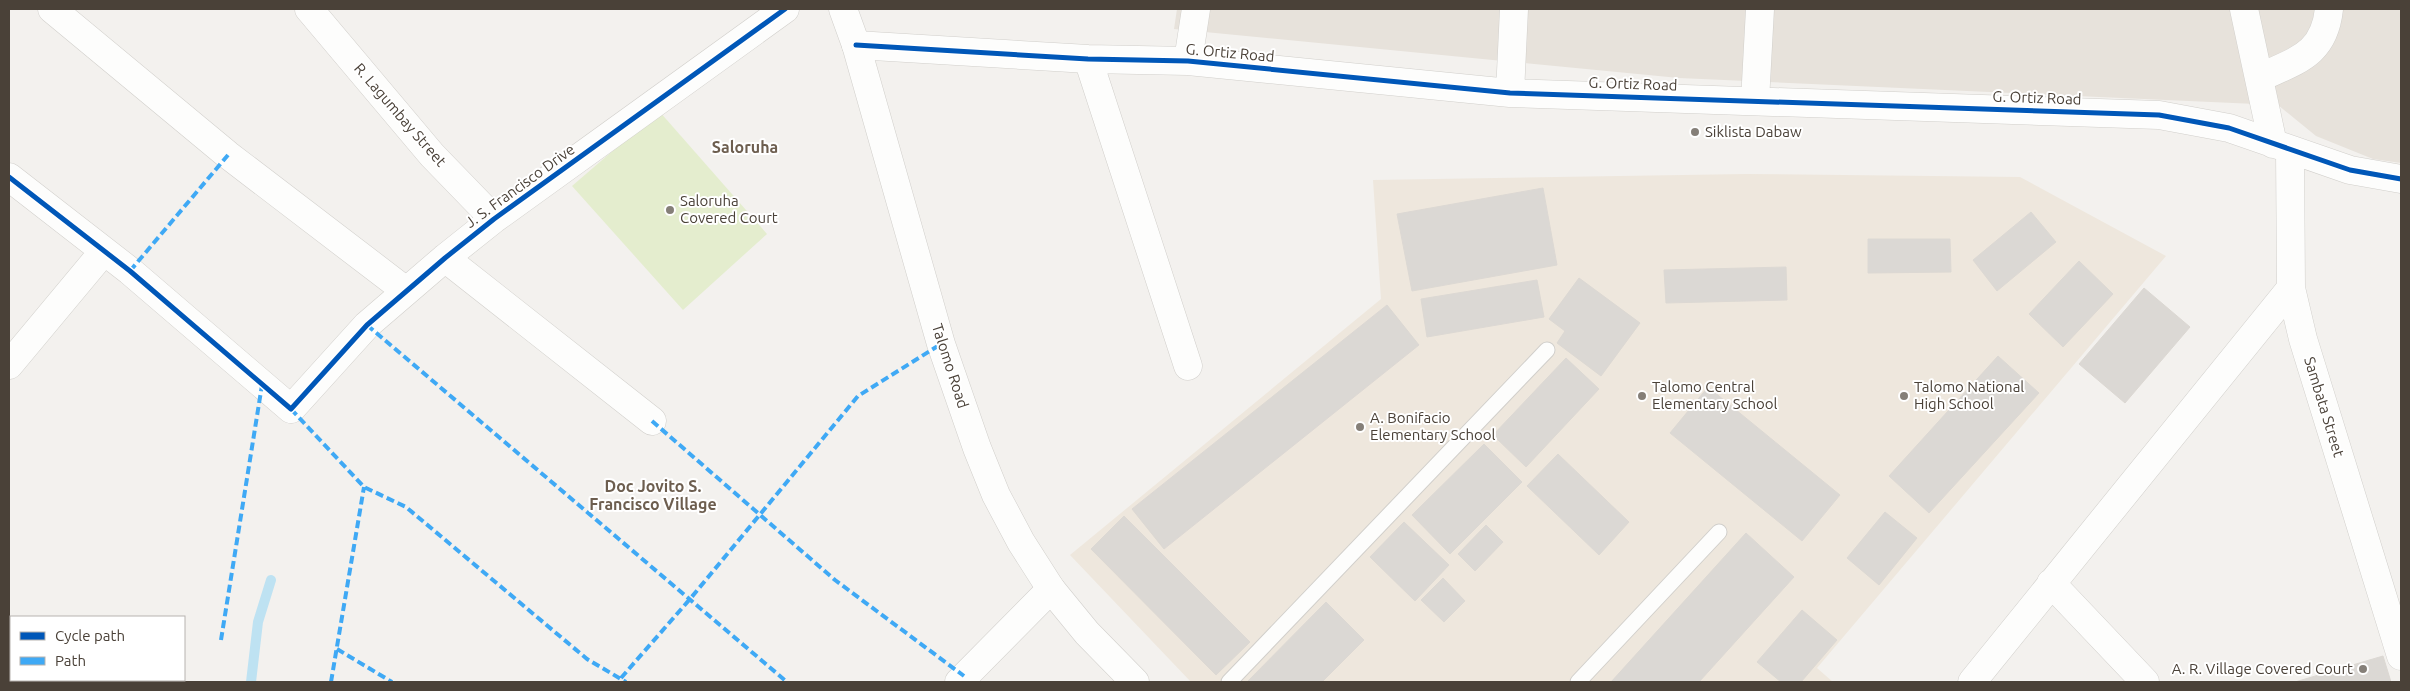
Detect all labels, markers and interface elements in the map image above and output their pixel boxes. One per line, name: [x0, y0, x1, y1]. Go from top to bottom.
street label: G. Ortiz Road: [1185, 40, 1275, 65]
street label: R. Lagumbay Street: [351, 60, 450, 170]
street label: G. Ortiz Road: [1588, 73, 1678, 94]
street label: G. Ortiz Road: [1992, 87, 2082, 108]
place label: Siklista Dabaw: [1705, 123, 1802, 140]
marker: Siklista Dabaw: [1689, 126, 1701, 138]
district label: Saloruha: [712, 138, 778, 156]
street label: J. S. Francisco Drive: [462, 140, 578, 231]
place label: Saloruha Covered Court: [680, 192, 778, 226]
marker: Saloruha Covered Court: [664, 204, 676, 216]
street label: Talomo Road: [929, 321, 972, 410]
street label: Sambata Street: [2301, 355, 2348, 459]
place label: Talomo Central Elementary School: [1652, 378, 1778, 412]
place label: Talomo National High School: [1914, 378, 2024, 412]
marker: Talomo Central Elementary School: [1636, 390, 1648, 402]
marker: Talomo National High School: [1898, 390, 1910, 402]
place label: A. Bonifacio Elementary School: [1370, 409, 1496, 443]
marker: A. Bonifacio Elementary School: [1354, 421, 1366, 433]
district label: Doc Jovito S. Francisco Village: [589, 477, 717, 513]
legend: [10, 616, 185, 681]
text: Cycle path: [55, 627, 125, 644]
text: Path: [55, 652, 86, 669]
place label: A. R. Village Covered Court: [2172, 660, 2353, 677]
marker: A. R. Village Covered Court: [2357, 663, 2369, 675]

